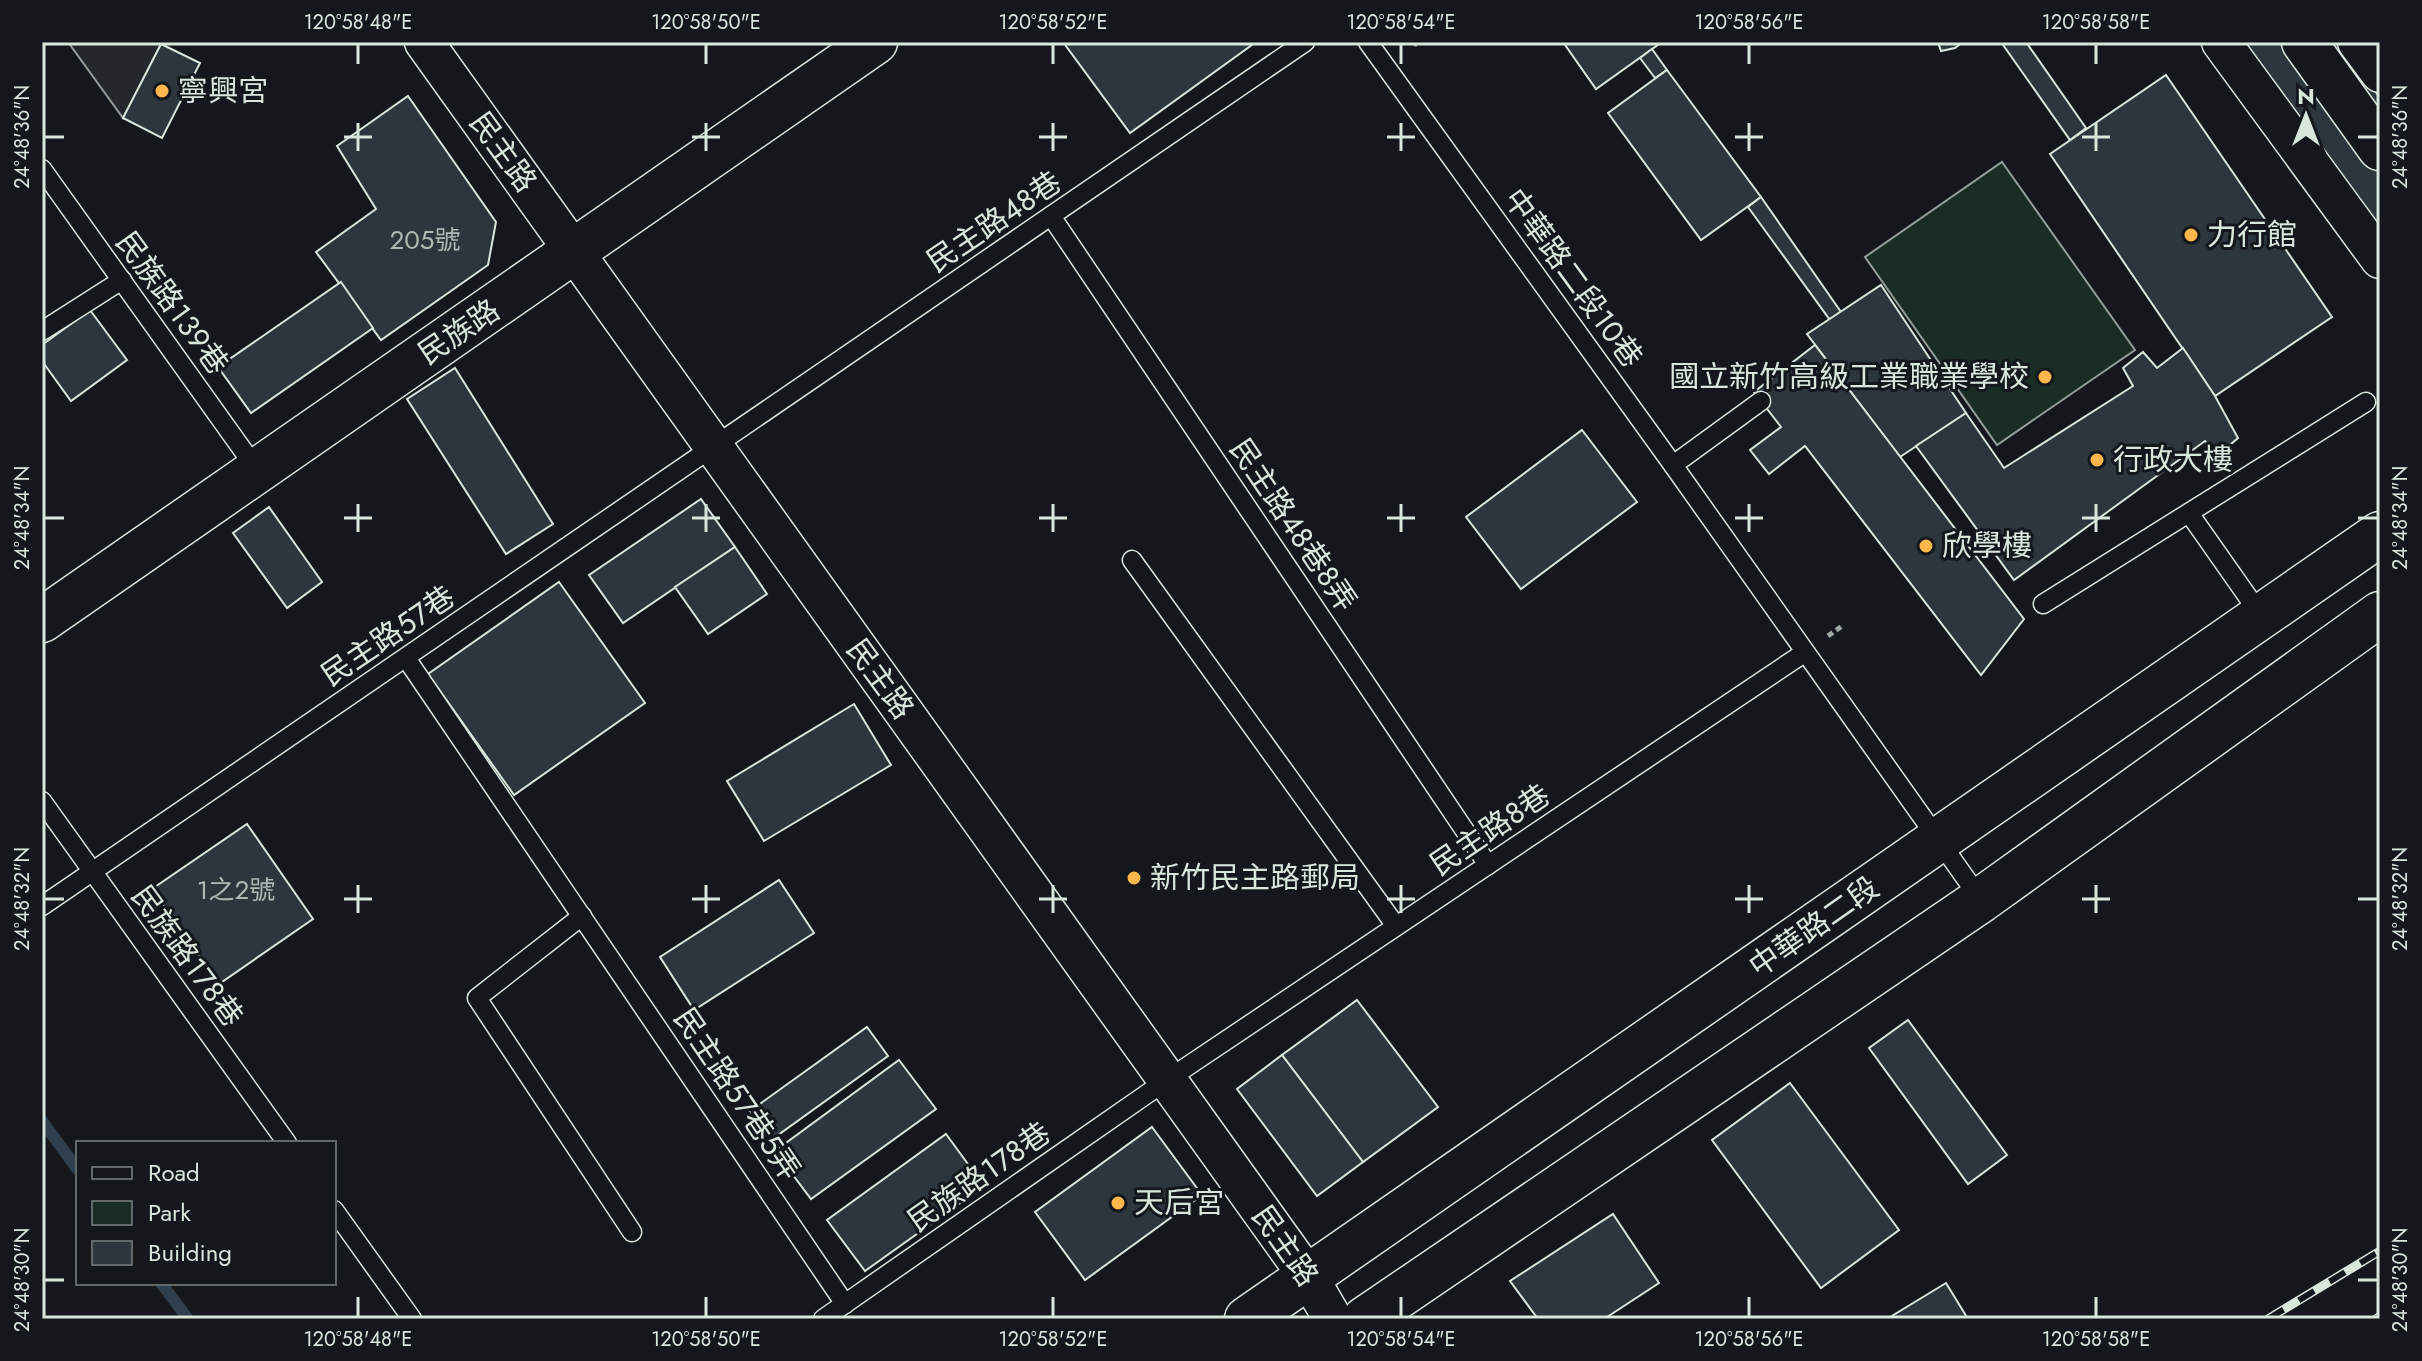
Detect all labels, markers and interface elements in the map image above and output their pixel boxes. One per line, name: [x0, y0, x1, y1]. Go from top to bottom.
text: 120°58'48"E: [304, 8, 412, 37]
text: 120°58'50"E: [651, 8, 761, 37]
text: 120°58'52"E: [999, 8, 1107, 37]
text: 120°58'54"E: [1346, 8, 1456, 37]
text: 120°58'56"E: [1695, 8, 1803, 37]
text: 120°58'58"E: [2042, 8, 2150, 37]
place label: 寧興宮: [178, 69, 268, 112]
north arrow: [2266, 76, 2346, 156]
text: N: [2297, 80, 2315, 112]
marker: 寧興宮: [153, 82, 171, 100]
text: 24°48'36"N: [8, 85, 37, 189]
text: 24°48'36"N: [2386, 85, 2415, 189]
street label: 民主路: [460, 103, 547, 201]
street label: 民主路48巷: [918, 161, 1070, 282]
street label: 中華路二段10巷: [1494, 180, 1653, 376]
place label: 力行館: [2207, 213, 2297, 256]
house number: 205號: [389, 221, 461, 259]
street label: 民族路139巷: [106, 222, 239, 383]
marker: 力行館: [2182, 226, 2200, 244]
street label: 民族路: [409, 289, 508, 375]
place label: 國立新竹高級工業職業學校: [1669, 355, 2029, 398]
marker: 國立新竹高級工業職業學校: [2036, 368, 2054, 386]
street label: 民主路48巷8弄: [1220, 430, 1367, 620]
place label: 行政大樓: [2113, 438, 2233, 481]
marker: 行政大樓: [2088, 451, 2106, 469]
text: 24°48'34"N: [8, 466, 37, 570]
text: 24°48'34"N: [2386, 466, 2415, 570]
place label: 欣學樓: [1942, 524, 2032, 567]
marker: 欣學樓: [1917, 537, 1935, 555]
street label: 民主路57巷: [312, 575, 463, 696]
street label: 民主路: [837, 630, 924, 728]
street label: 民主路8巷: [1421, 774, 1558, 886]
text: 24°48'32"N: [8, 847, 37, 951]
text: 24°48'32"N: [2386, 847, 2415, 951]
place label: 新竹民主路郵局: [1150, 856, 1360, 899]
street label: 中華路二段: [1740, 866, 1887, 987]
marker: 新竹民主路郵局: [1125, 869, 1143, 887]
house number: 1之2號: [197, 871, 275, 909]
street label: 民族路178巷: [121, 876, 253, 1035]
street label: 民主路57巷5弄: [664, 999, 811, 1188]
street label: 民族路178巷: [899, 1111, 1059, 1242]
legend: [76, 1141, 336, 1285]
text: Road: [148, 1155, 200, 1190]
place label: 天后宮: [1134, 1181, 1224, 1224]
marker: 天后宮: [1109, 1194, 1127, 1212]
text: Park: [148, 1195, 191, 1230]
street label: 民主路: [1242, 1197, 1329, 1295]
text: 24°48'30"N: [8, 1228, 37, 1332]
text: 24°48'30"N: [2386, 1228, 2415, 1332]
text: Building: [148, 1235, 232, 1270]
text: 120°58'48"E: [304, 1325, 412, 1354]
text: 120°58'50"E: [651, 1325, 761, 1354]
text: 120°58'52"E: [999, 1325, 1107, 1354]
text: 120°58'54"E: [1346, 1325, 1456, 1354]
text: 120°58'56"E: [1695, 1325, 1803, 1354]
text: 120°58'58"E: [2042, 1325, 2150, 1354]

